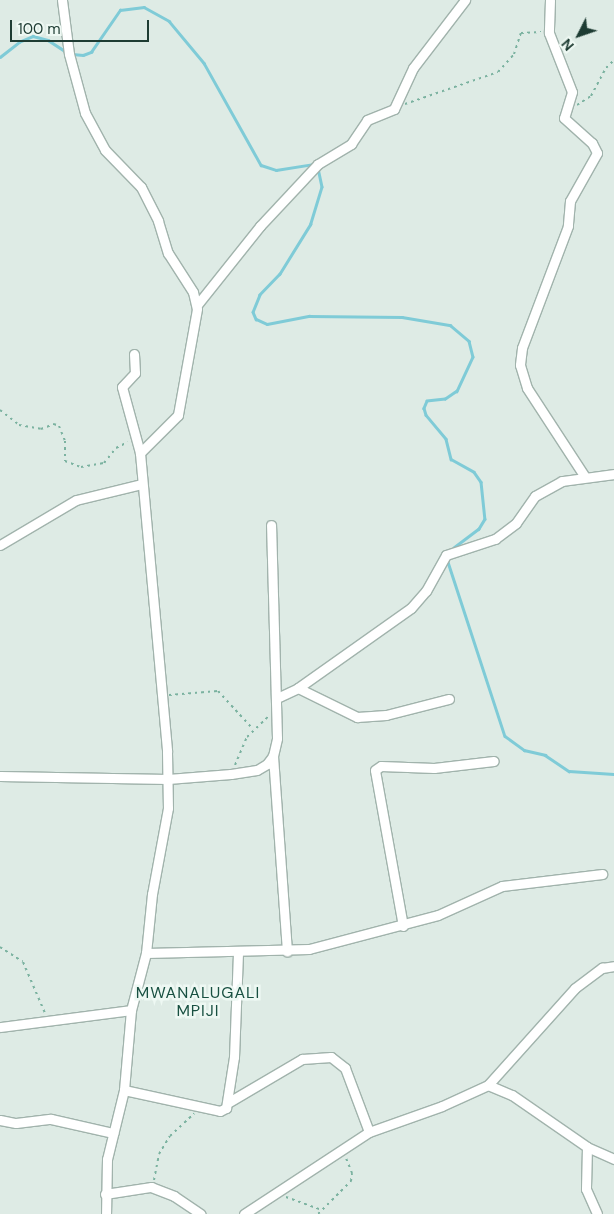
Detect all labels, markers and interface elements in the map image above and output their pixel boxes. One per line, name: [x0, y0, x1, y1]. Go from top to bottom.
scale bar: [12, 10, 151, 42]
north arrow: [554, 10, 604, 60]
text: 100 m: [18, 19, 61, 39]
text: N: [558, 35, 578, 55]
district label: MWANALUGALI MPIJI: [134, 983, 262, 1021]

